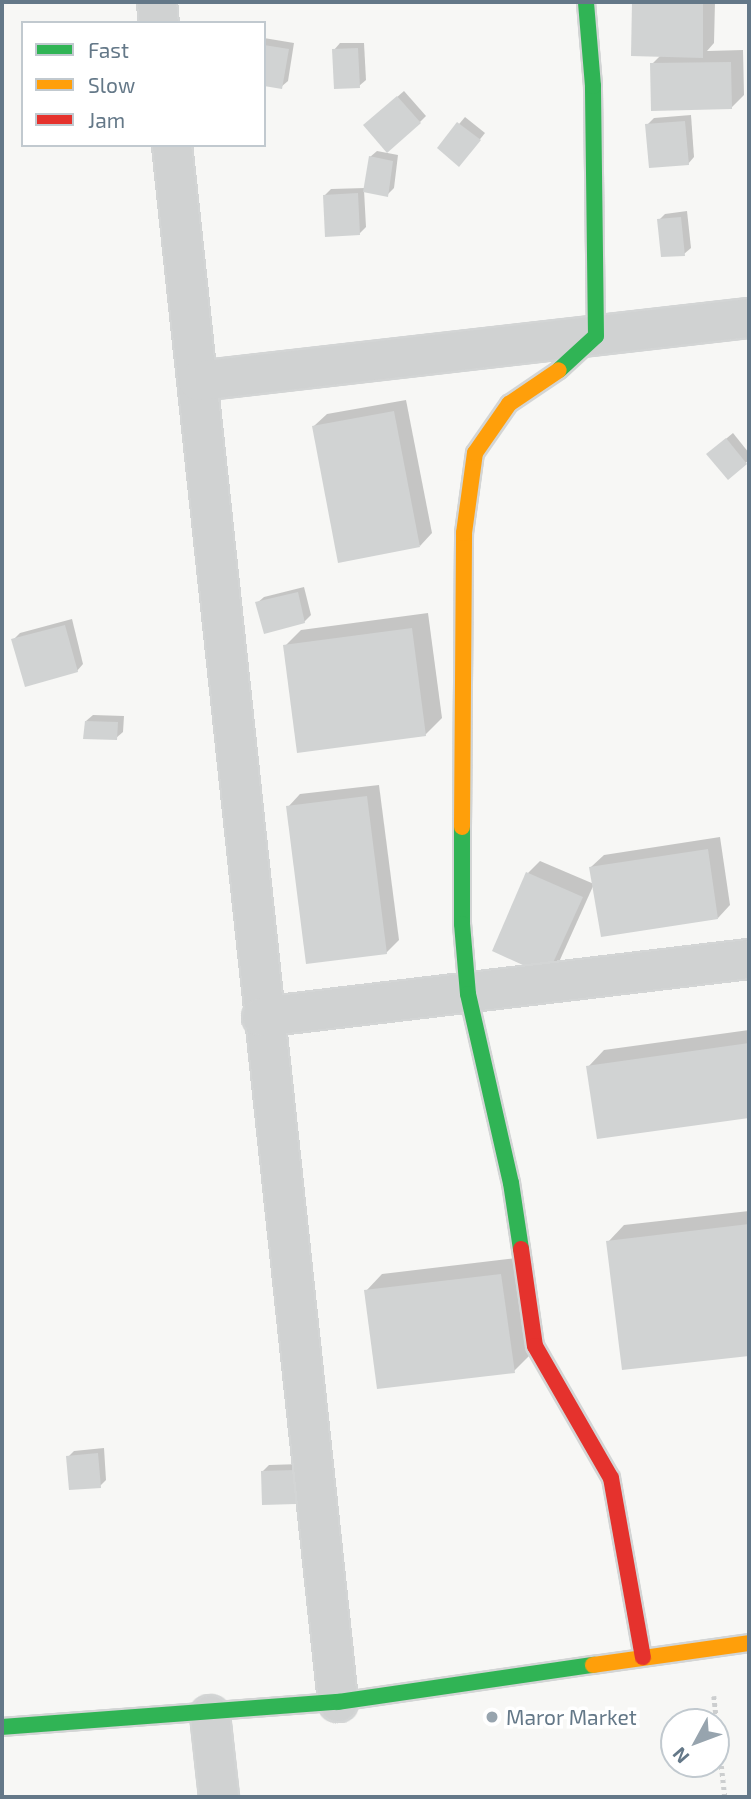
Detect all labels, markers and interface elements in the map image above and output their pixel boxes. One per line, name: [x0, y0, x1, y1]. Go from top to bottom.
legend: [21, 21, 266, 147]
text: Fast: [88, 37, 129, 62]
text: Slow: [88, 72, 135, 97]
text: Jam: [88, 107, 125, 132]
place label: Maror Market: [506, 1704, 637, 1730]
north arrow: [660, 1708, 730, 1778]
marker: Maror Market: [484, 1709, 500, 1725]
text: N: [667, 1743, 693, 1769]

